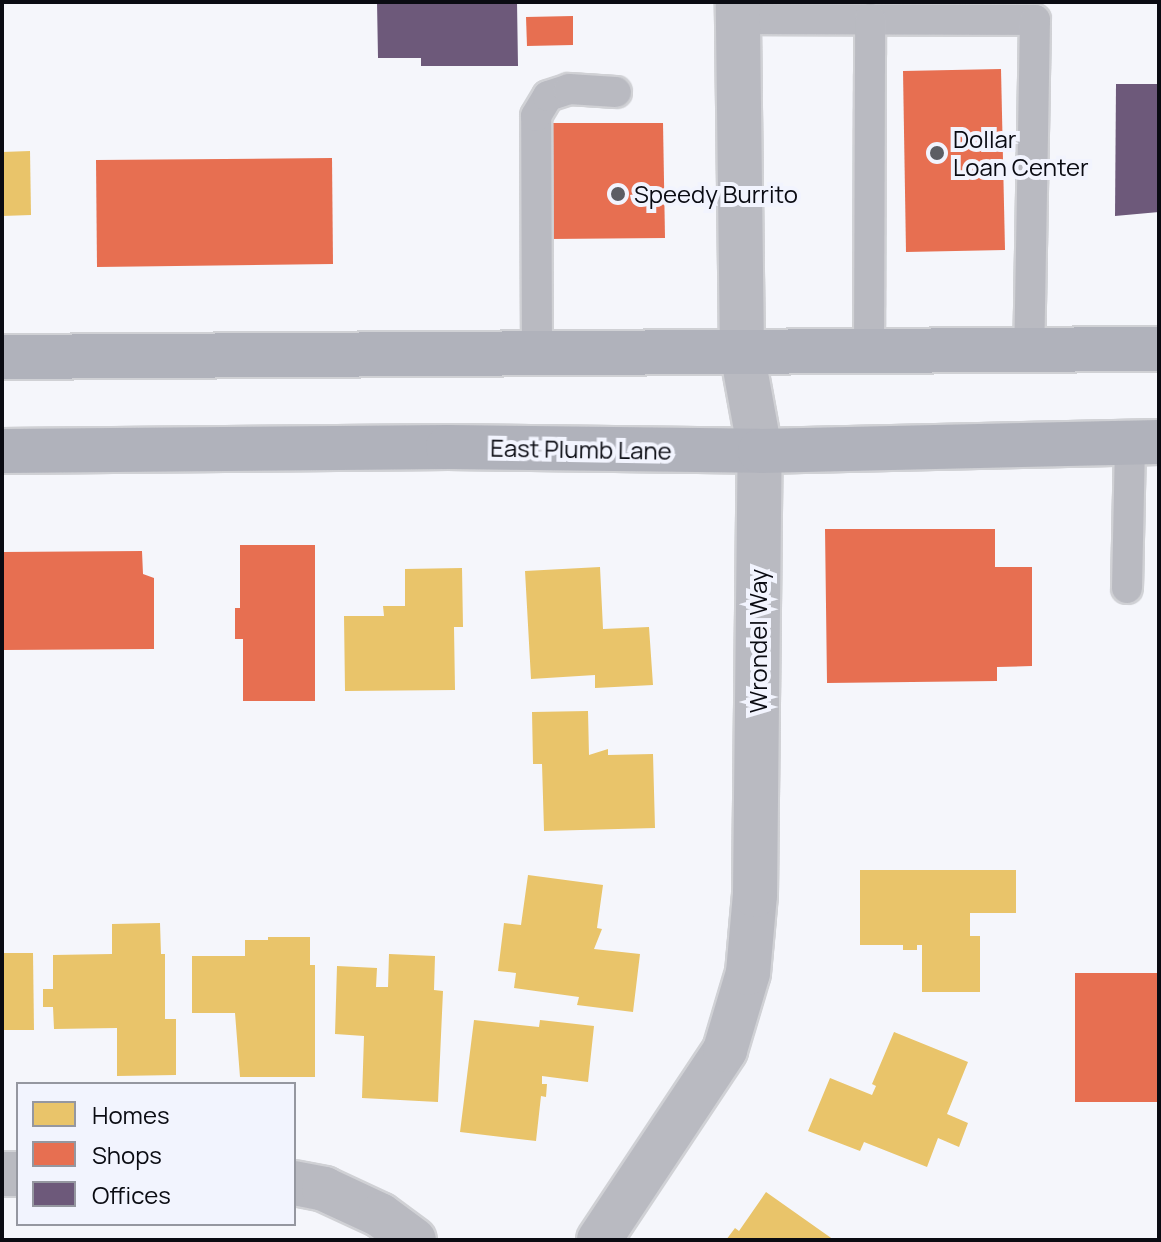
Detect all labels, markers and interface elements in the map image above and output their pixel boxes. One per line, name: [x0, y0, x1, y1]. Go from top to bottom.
place label: Dollar Loan Center: [953, 125, 1089, 181]
marker: Dollar Loan Center: [928, 144, 946, 162]
place label: Speedy Burrito: [634, 180, 798, 208]
marker: Speedy Burrito: [609, 185, 627, 203]
street label: East Plumb Lane: [490, 433, 672, 465]
street label: Wrondel Way: [744, 569, 772, 713]
legend: [16, 1082, 296, 1226]
text: Homes: [92, 1098, 170, 1131]
text: Shops: [92, 1138, 162, 1171]
text: Offices: [92, 1178, 171, 1211]

